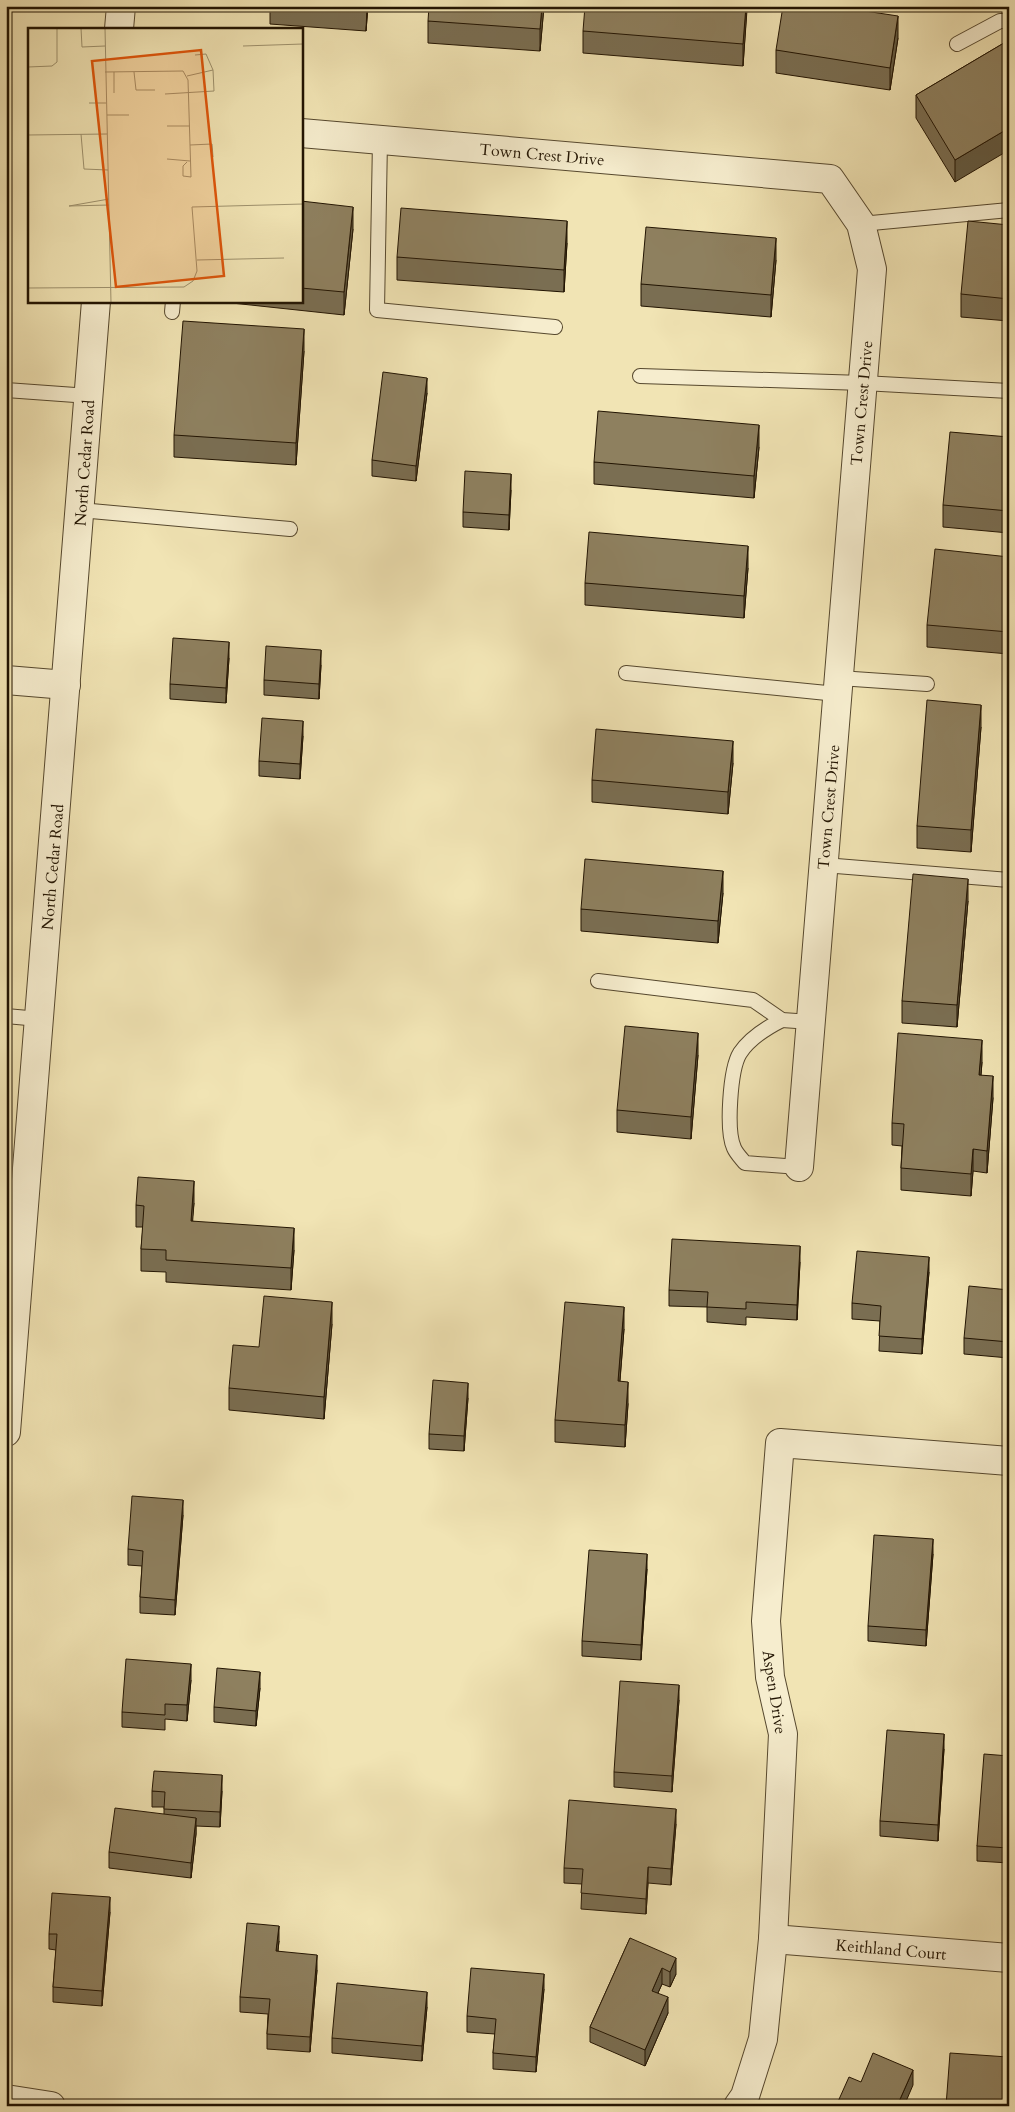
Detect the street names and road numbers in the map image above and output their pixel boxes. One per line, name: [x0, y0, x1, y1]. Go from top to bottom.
street label: Town Crest Drive: [479, 139, 605, 171]
street label: Town Crest Drive: [846, 340, 878, 466]
street label: North Cedar Road: [70, 399, 100, 527]
street label: Town Crest Drive: [813, 744, 845, 870]
street label: North Cedar Road: [37, 803, 70, 931]
street label: Aspen Drive: [757, 1649, 791, 1736]
street label: Keithland Court: [835, 1934, 947, 1966]

